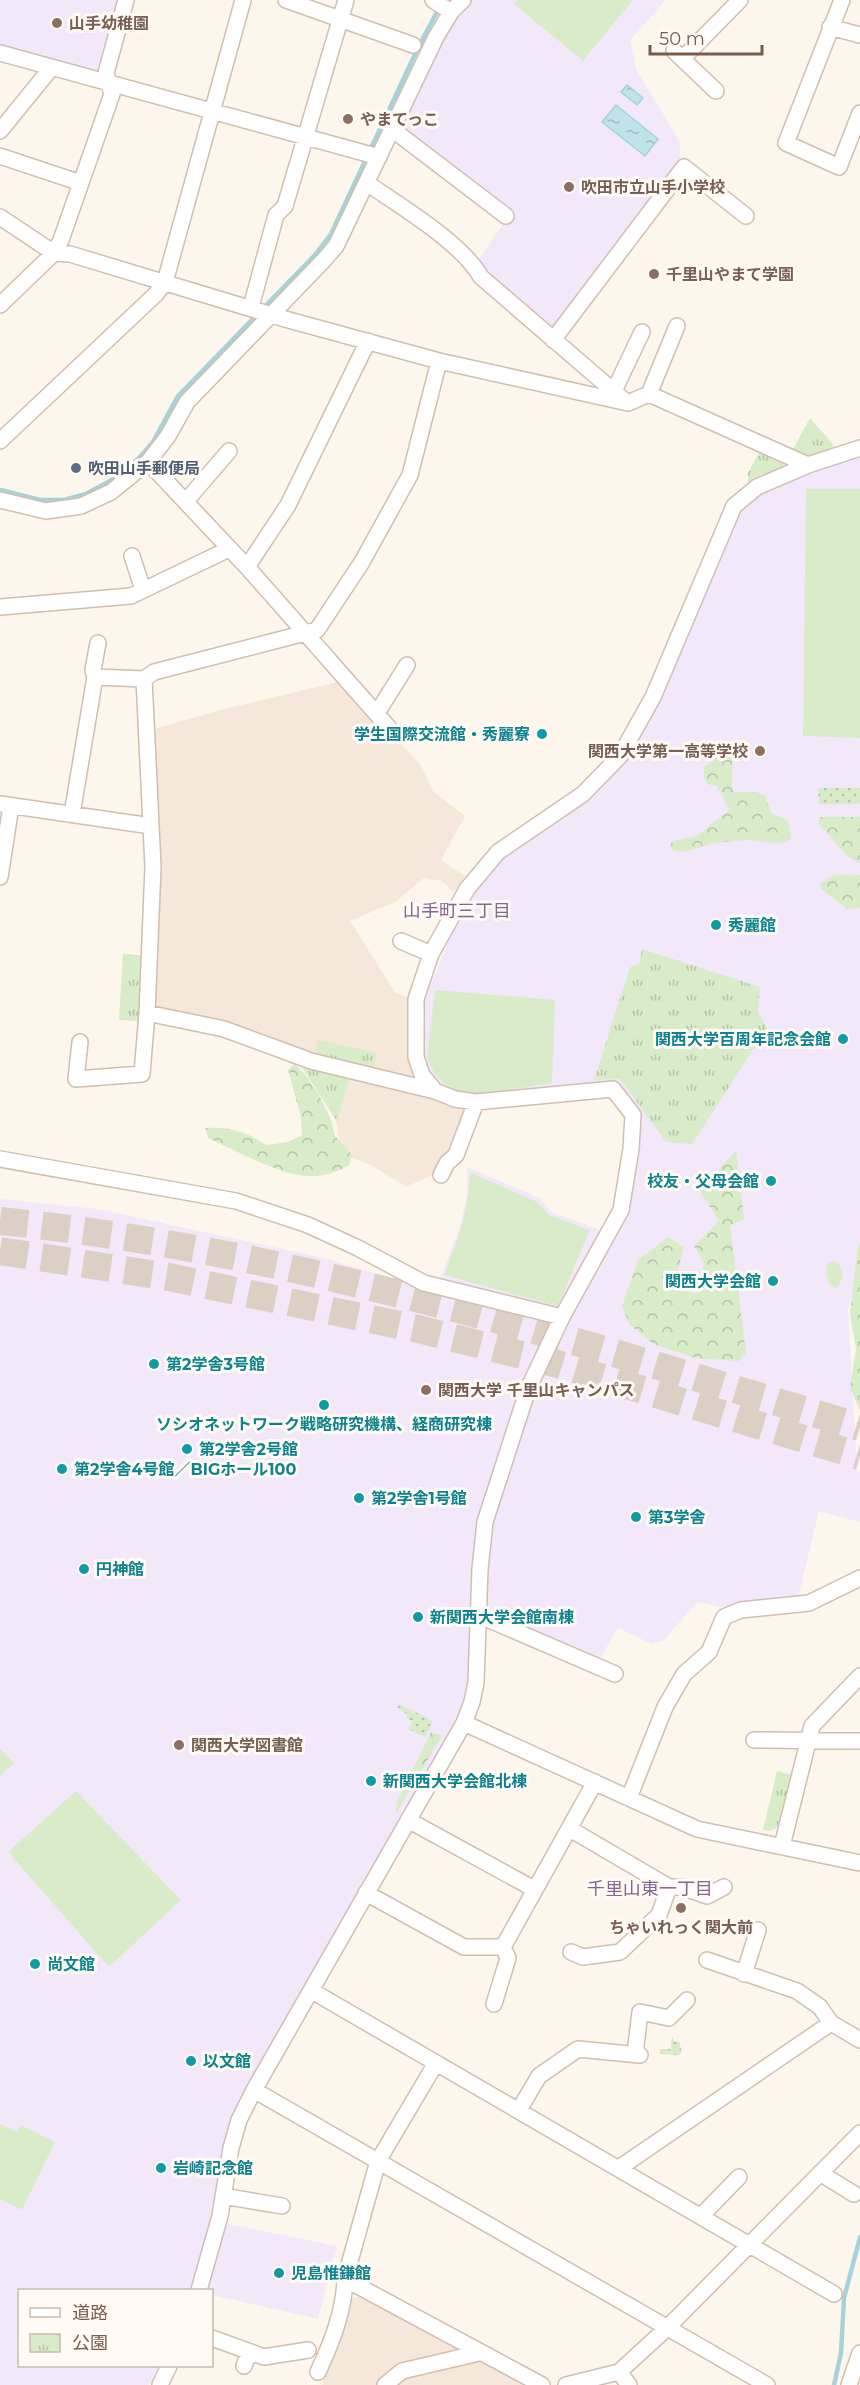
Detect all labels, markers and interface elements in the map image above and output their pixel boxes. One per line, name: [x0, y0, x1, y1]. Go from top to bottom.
place label: 山手幼稚園: [69, 14, 149, 33]
marker: 山手幼稚園: [50, 16, 64, 30]
scale bar: [650, 18, 762, 56]
text: 50 m: [659, 28, 705, 50]
place label: やまてっこ: [360, 110, 439, 129]
marker: やまてっこ: [341, 112, 355, 126]
place label: 吹田市立山手小学校: [581, 178, 725, 197]
marker: 吹田市立山手小学校: [562, 180, 576, 194]
place label: 千里山やまて学園: [666, 265, 794, 284]
marker: 千里山やまて学園: [647, 267, 661, 281]
place label: 吹田山手郵便局: [88, 459, 200, 478]
marker: 吹田山手郵便局: [69, 461, 83, 475]
place label: 学生国際交流館・秀麗寮: [354, 725, 530, 744]
marker: 学生国際交流館・秀麗寮: [535, 727, 549, 741]
place label: 関西大学第一高等学校: [588, 742, 748, 761]
marker: 関西大学第一高等学校: [753, 744, 767, 758]
district label: 山手町三丁目: [403, 900, 511, 922]
place label: 秀麗館: [728, 916, 776, 935]
marker: 秀麗館: [709, 918, 723, 932]
place label: 関西大学百周年記念会館: [655, 1030, 831, 1049]
marker: 関西大学百周年記念会館: [836, 1032, 850, 1046]
place label: 校友・父母会館: [647, 1172, 759, 1191]
marker: 校友・父母会館: [764, 1174, 778, 1188]
place label: 関西大学会館: [665, 1272, 761, 1291]
marker: 関西大学会館: [766, 1274, 780, 1288]
place label: 第2学舎3号館: [166, 1355, 265, 1374]
marker: 第2学舎3号館: [147, 1357, 161, 1371]
place label: 関西大学 千里山キャンパス: [438, 1381, 635, 1400]
marker: 関西大学 千里山キャンパス: [419, 1383, 433, 1397]
marker: ソシオネットワーク戦略研究機構、経商研究棟: [317, 1398, 331, 1412]
place label: ソシオネットワーク戦略研究機構、経商研究棟: [156, 1415, 492, 1434]
place label: 第2学舎2号館: [199, 1440, 298, 1459]
marker: 第2学舎2号館: [180, 1442, 194, 1456]
place label: 第2学舎4号館／BIGホール100: [74, 1460, 296, 1479]
marker: 第2学舎4号館／BIGホール100: [55, 1462, 69, 1476]
place label: 第2学舎1号館: [371, 1489, 467, 1508]
marker: 第2学舎1号館: [352, 1491, 366, 1505]
place label: 第3学舎: [648, 1508, 705, 1527]
marker: 第3学舎: [629, 1510, 643, 1524]
place label: 円神館: [96, 1560, 144, 1579]
marker: 円神館: [77, 1562, 91, 1576]
place label: 新関西大学会館南棟: [430, 1608, 574, 1627]
marker: 新関西大学会館南棟: [411, 1610, 425, 1624]
place label: 関西大学図書館: [191, 1736, 303, 1755]
marker: 関西大学図書館: [172, 1738, 186, 1752]
place label: 新関西大学会館北棟: [383, 1772, 527, 1791]
marker: 新関西大学会館北棟: [364, 1774, 378, 1788]
district label: 千里山東一丁目: [587, 1878, 713, 1900]
marker: ちゃいれっく関大前: [674, 1901, 688, 1915]
place label: ちゃいれっく関大前: [609, 1918, 753, 1937]
place label: 尚文館: [47, 1955, 95, 1974]
marker: 尚文館: [28, 1957, 42, 1971]
place label: 以文館: [203, 2052, 251, 2071]
marker: 以文館: [184, 2054, 198, 2068]
place label: 岩崎記念館: [173, 2159, 253, 2178]
marker: 岩崎記念館: [154, 2161, 168, 2175]
place label: 児島惟鎌館: [291, 2264, 371, 2283]
marker: 児島惟鎌館: [272, 2266, 286, 2280]
legend: [18, 2289, 213, 2367]
text: 道路: [72, 2302, 108, 2324]
text: 公園: [72, 2332, 108, 2354]

